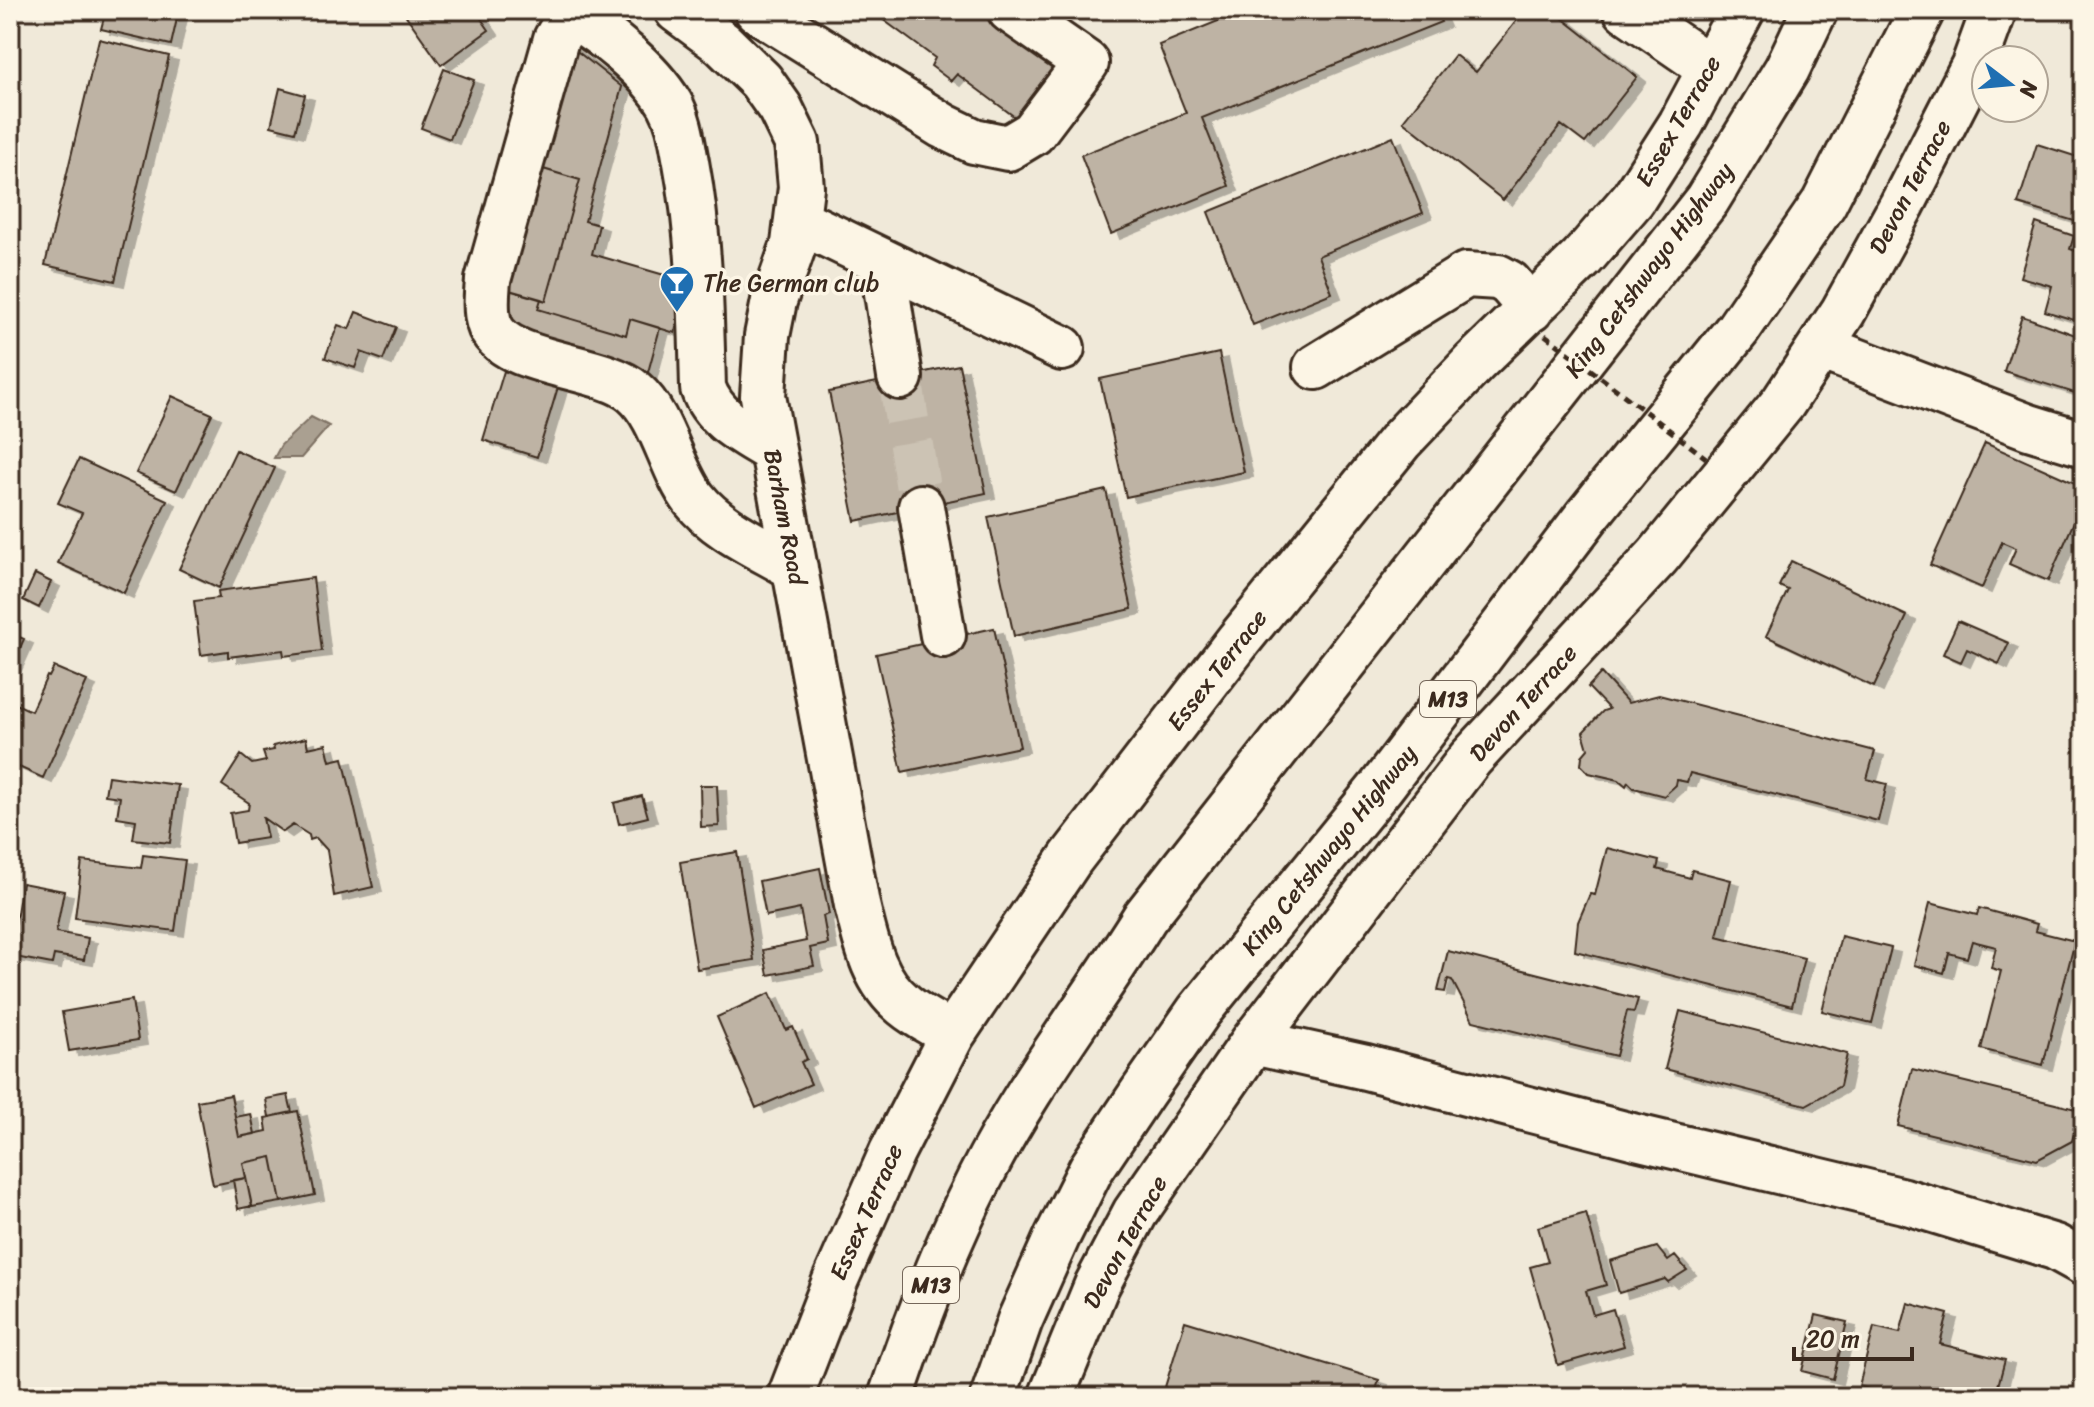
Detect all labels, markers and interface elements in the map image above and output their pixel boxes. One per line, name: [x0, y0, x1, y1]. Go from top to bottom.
north arrow: [1970, 44, 2050, 124]
street label: Essex Terrace: [1623, 47, 1733, 195]
text: N: [2008, 76, 2050, 103]
street label: Devon Terrace: [1857, 112, 1963, 262]
street label: King Cetshwayo Highway: [1553, 152, 1745, 387]
place label: The German club: [703, 262, 879, 304]
bar icon: The German club: [658, 264, 696, 314]
street label: Barham Road: [751, 446, 819, 591]
street label: Essex Terrace: [1156, 600, 1278, 740]
street label: Devon Terrace: [1458, 634, 1588, 772]
road number: M13: [1420, 681, 1476, 717]
street label: King Cetshwayo Highway: [1230, 735, 1428, 965]
street label: Essex Terrace: [817, 1137, 915, 1287]
street label: Devon Terrace: [1071, 1167, 1179, 1317]
road number: M13: [903, 1267, 959, 1303]
scale bar: [1794, 1311, 1912, 1361]
text: 20 m: [1806, 1318, 1860, 1360]

